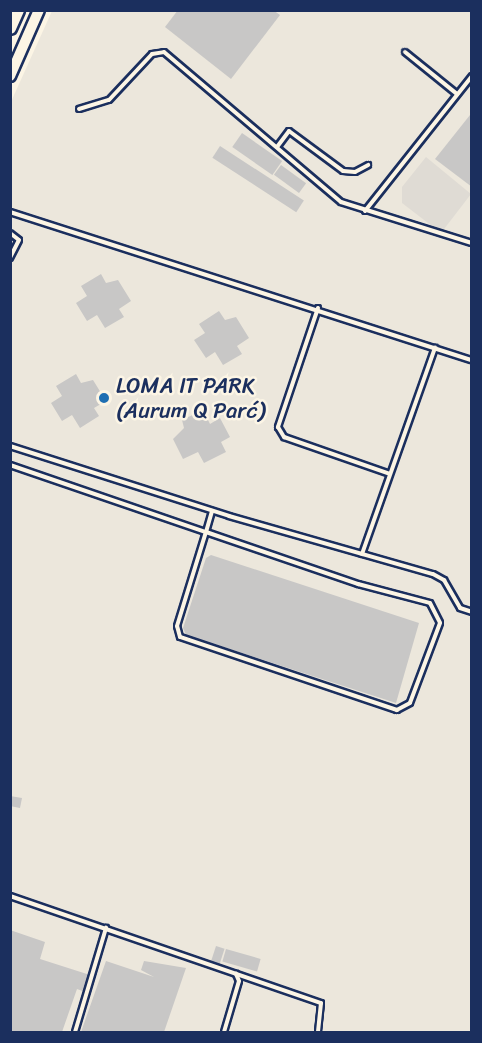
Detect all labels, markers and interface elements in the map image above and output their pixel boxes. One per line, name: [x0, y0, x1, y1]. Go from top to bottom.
place label: LOMA IT PARK (Aurum Q Parć): [116, 372, 266, 424]
marker: LOMA IT PARK (Aurum Q Parć): [97, 391, 111, 405]

